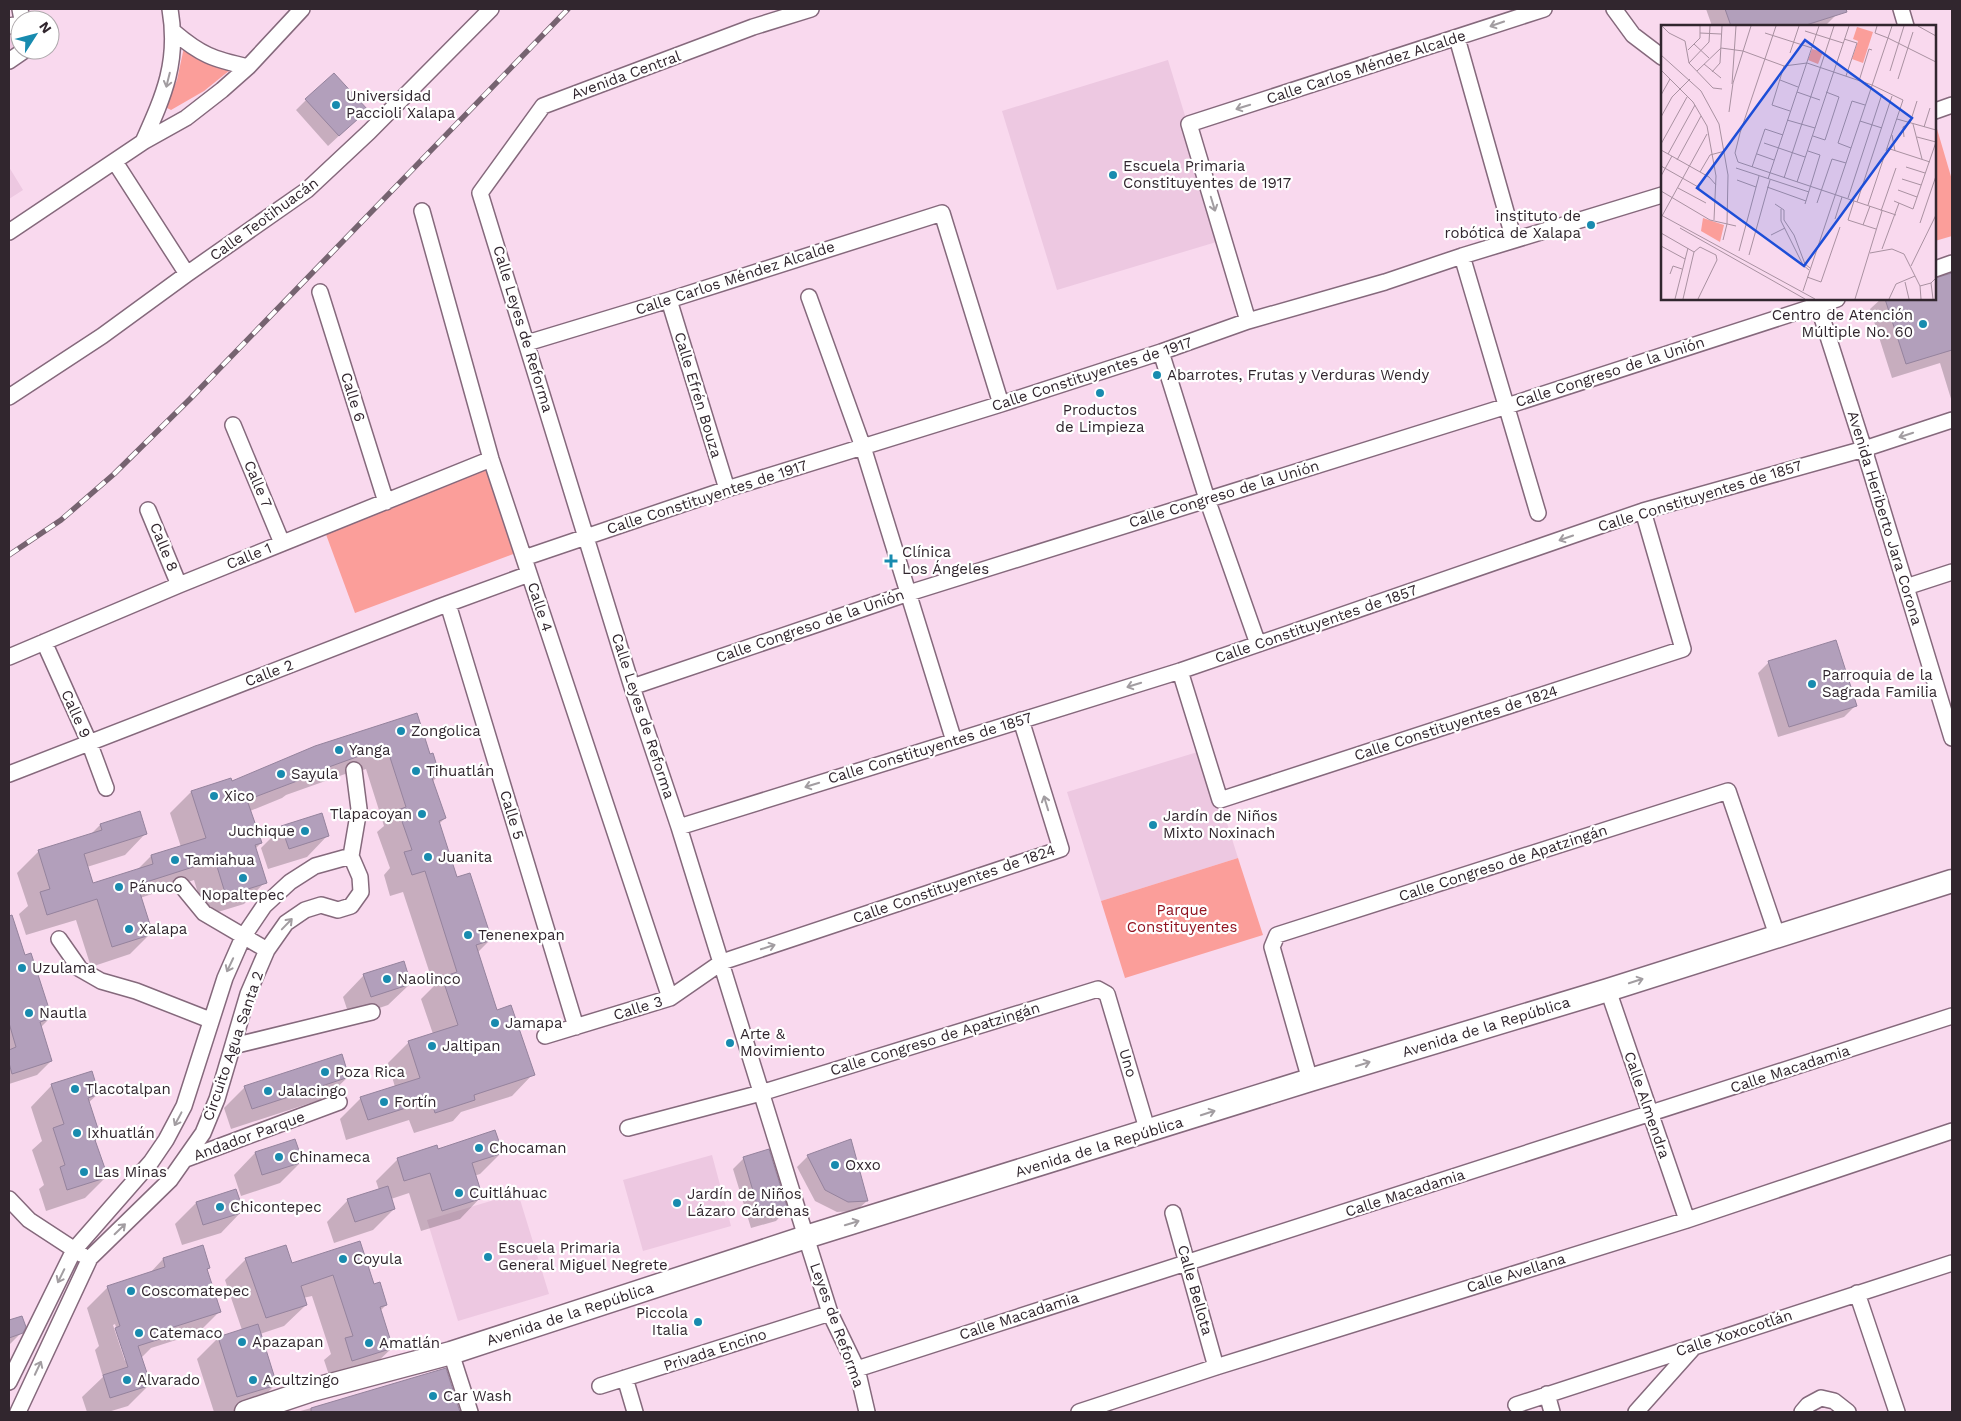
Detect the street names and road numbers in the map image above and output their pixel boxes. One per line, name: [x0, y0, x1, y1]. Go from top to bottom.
street label: Calle Carlos Méndez Alcalde: [1264, 26, 1468, 108]
street label: Avenida Central: [569, 47, 684, 103]
street label: Calle Teotihuacán: [206, 174, 322, 264]
street label: Calle Carlos Méndez Alcalde: [633, 237, 837, 319]
street label: Calle Leyes de Reforma: [489, 244, 557, 415]
street label: Calle Efrén Bouza: [670, 330, 726, 460]
street label: Calle Constituyentes de 1917: [989, 333, 1195, 415]
street label: Calle Congreso de la Unión: [1513, 333, 1707, 411]
street label: Calle 6: [337, 370, 369, 424]
street label: Avenida Heriberto Jara Corona: [1844, 409, 1926, 628]
street label: Calle Constituyentes de 1917: [604, 456, 810, 538]
street label: Calle Congreso de la Unión: [1127, 456, 1321, 532]
street label: Calle Constituyentes de 1857: [1596, 456, 1804, 536]
street label: Calle 7: [240, 458, 276, 510]
street label: Calle 8: [146, 520, 182, 574]
street label: Calle 1: [224, 539, 274, 573]
street label: Calle 4: [524, 580, 556, 634]
street label: Calle Constituyentes de 1857: [1213, 581, 1419, 667]
street label: Calle Congreso de la Unión: [713, 585, 907, 667]
street label: Calle Leyes de Reforma: [608, 631, 678, 802]
street label: Calle 2: [242, 656, 296, 690]
street label: Calle Constituyentes de 1824: [1352, 682, 1560, 764]
street label: Calle 9: [57, 687, 95, 741]
street label: Calle Constituyentes de 1857: [826, 708, 1034, 788]
street label: Calle 5: [496, 788, 528, 842]
street label: Calle Congreso de Apatzingán: [1396, 821, 1610, 905]
street label: Calle Constituyentes de 1824: [850, 841, 1058, 927]
street label: Circuito Agua Santa 2: [199, 969, 267, 1123]
street label: Calle 3: [611, 992, 665, 1024]
street label: Avenida de la República: [1400, 993, 1573, 1061]
street label: Calle Congreso de Apatzingán: [828, 998, 1042, 1080]
street label: Calle Macadamia: [1728, 1041, 1852, 1097]
street label: Uno: [1115, 1047, 1141, 1079]
street label: Calle Almendra: [1620, 1049, 1674, 1161]
street label: Andador Parque: [191, 1107, 307, 1165]
street label: Avenida de la República: [1013, 1113, 1186, 1181]
street label: Calle Macadamia: [1343, 1165, 1467, 1221]
street label: Calle Bellota: [1174, 1243, 1217, 1338]
street label: Calle Avellana: [1464, 1249, 1568, 1297]
street label: Leyes de Reforma: [806, 1260, 868, 1390]
street label: Avenida de la República: [484, 1278, 656, 1350]
street label: Calle Macadamia: [957, 1288, 1081, 1344]
street label: Calle Xoxocotlán: [1674, 1306, 1794, 1360]
street label: Privada Encino: [661, 1325, 769, 1375]

